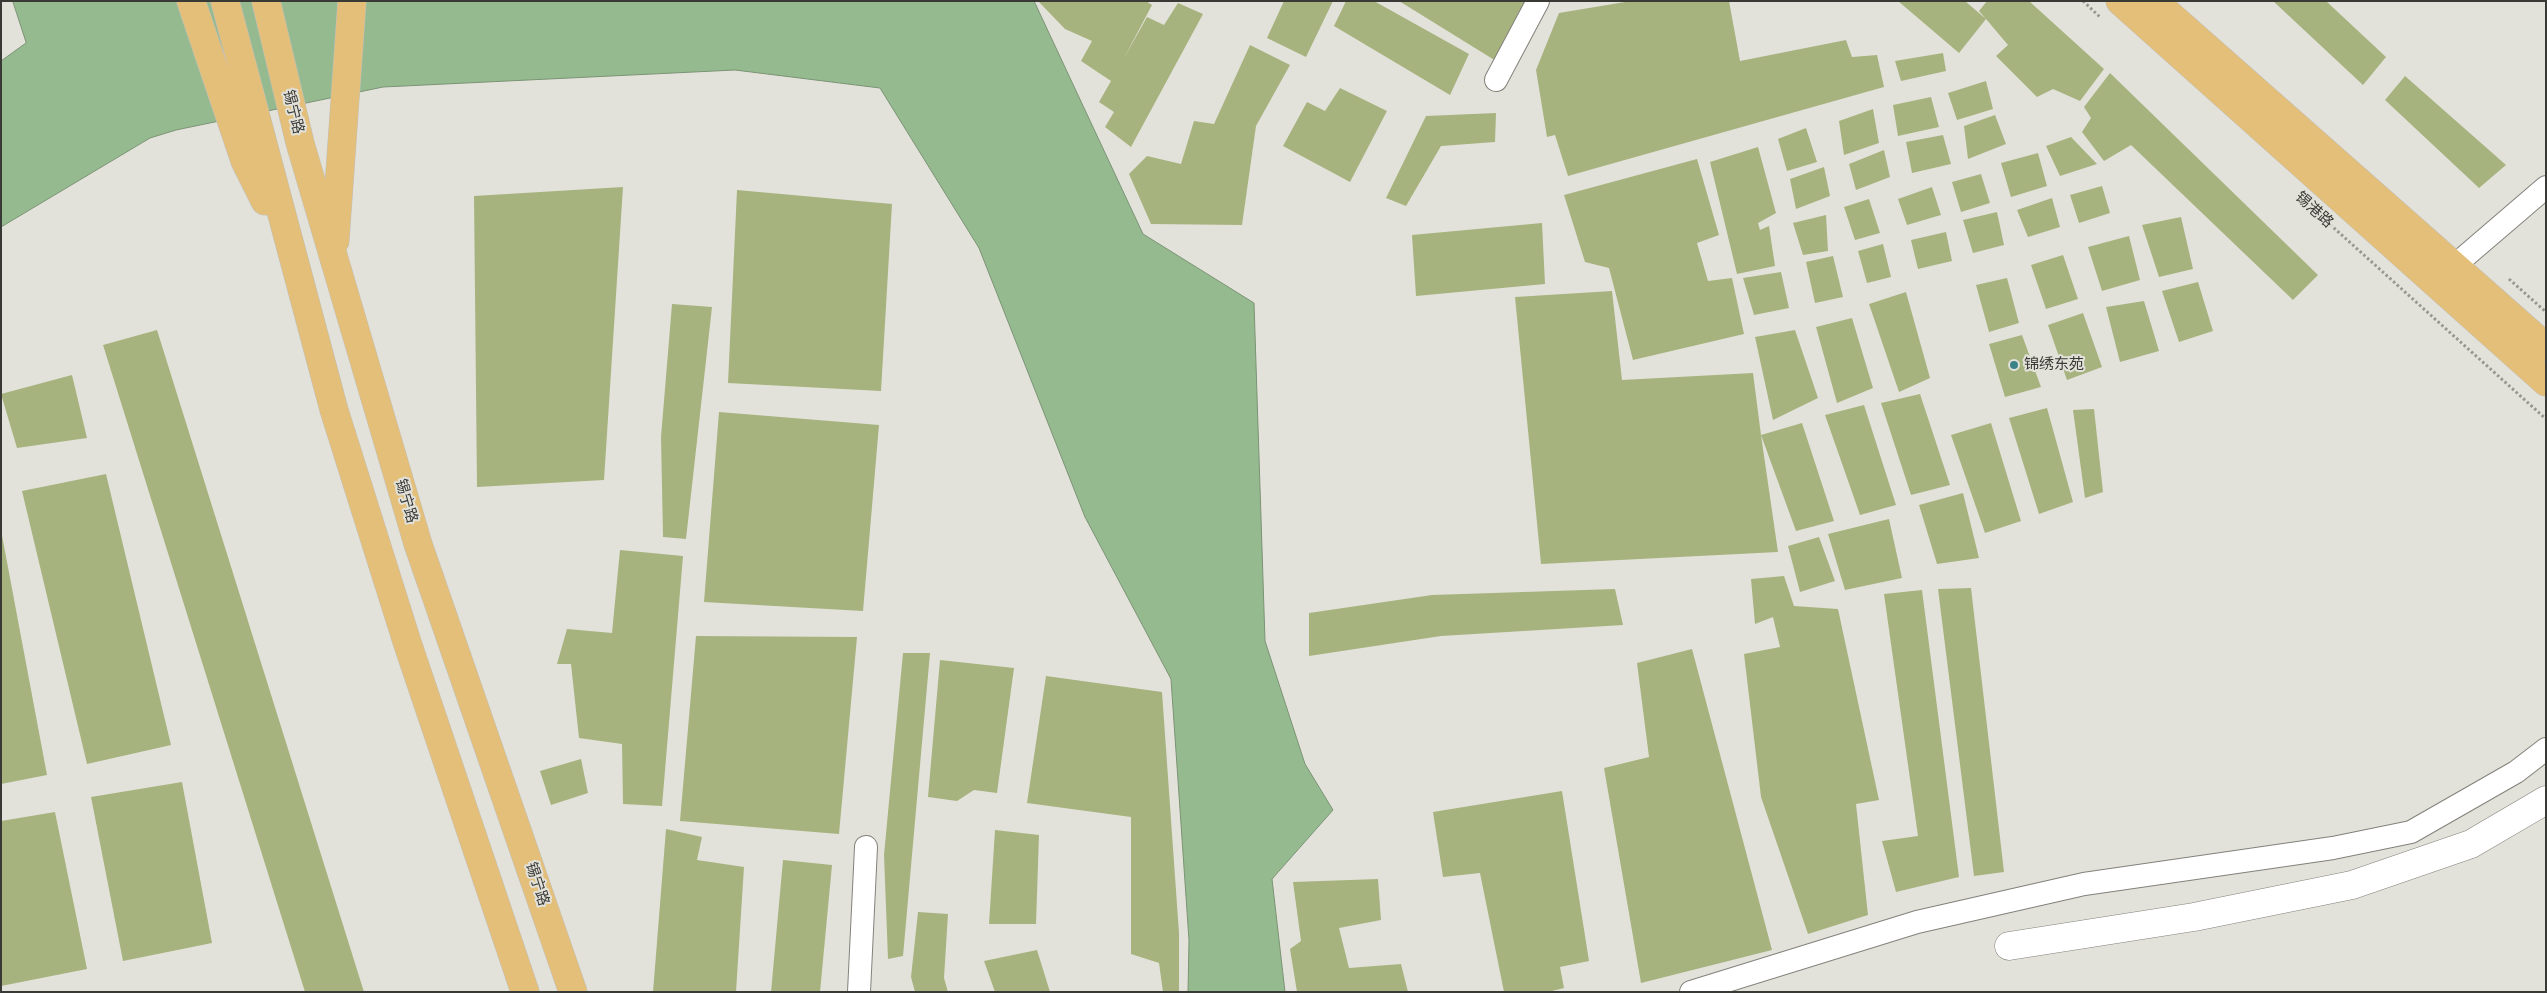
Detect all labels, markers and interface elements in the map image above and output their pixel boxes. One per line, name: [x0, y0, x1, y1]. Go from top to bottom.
street label: 锡宁路: [279, 88, 307, 136]
street label: 锡港路: [2291, 188, 2337, 232]
place label: 锦绣东苑: [2024, 356, 2084, 374]
marker: 锦绣东苑: [2008, 359, 2020, 371]
street label: 锡宁路: [391, 477, 421, 525]
street label: 锡宁路: [521, 860, 553, 908]

